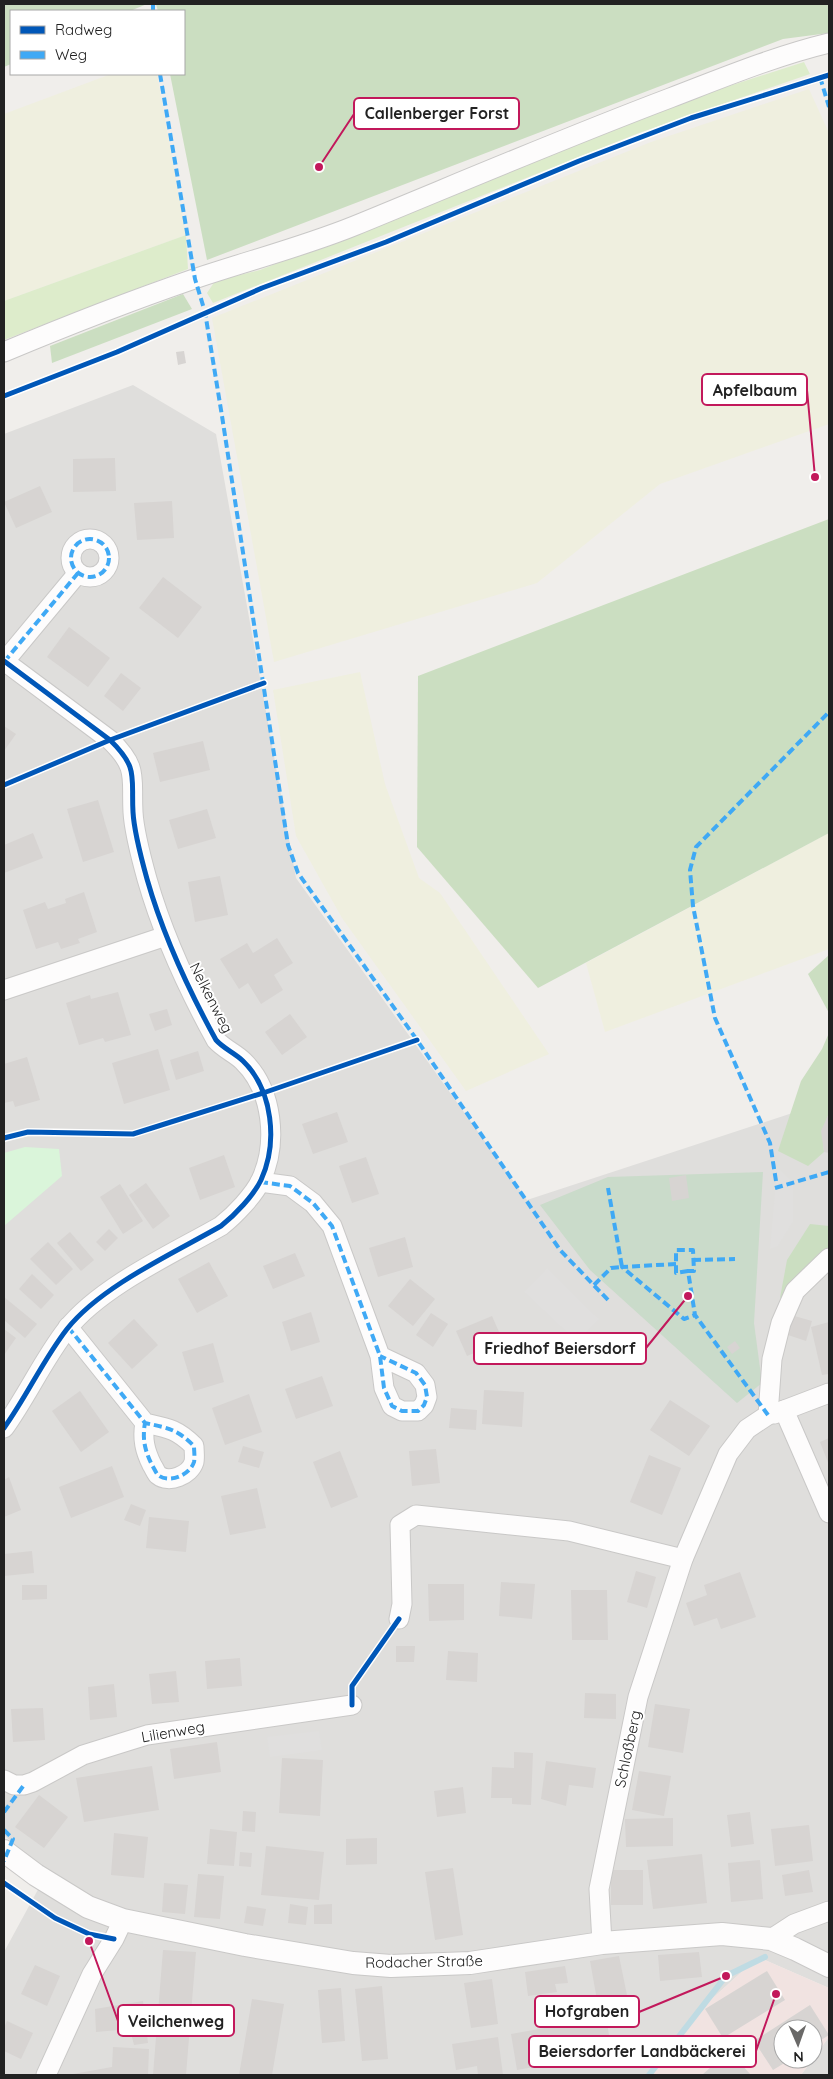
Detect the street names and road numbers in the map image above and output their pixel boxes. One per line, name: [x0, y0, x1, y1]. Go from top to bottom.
street label: Nelkenweg: [186, 959, 237, 1036]
street label: Schloßberg: [610, 1708, 645, 1789]
street label: Lilienweg: [140, 1717, 206, 1746]
street label: Rodacher Straße: [365, 1951, 483, 1972]

